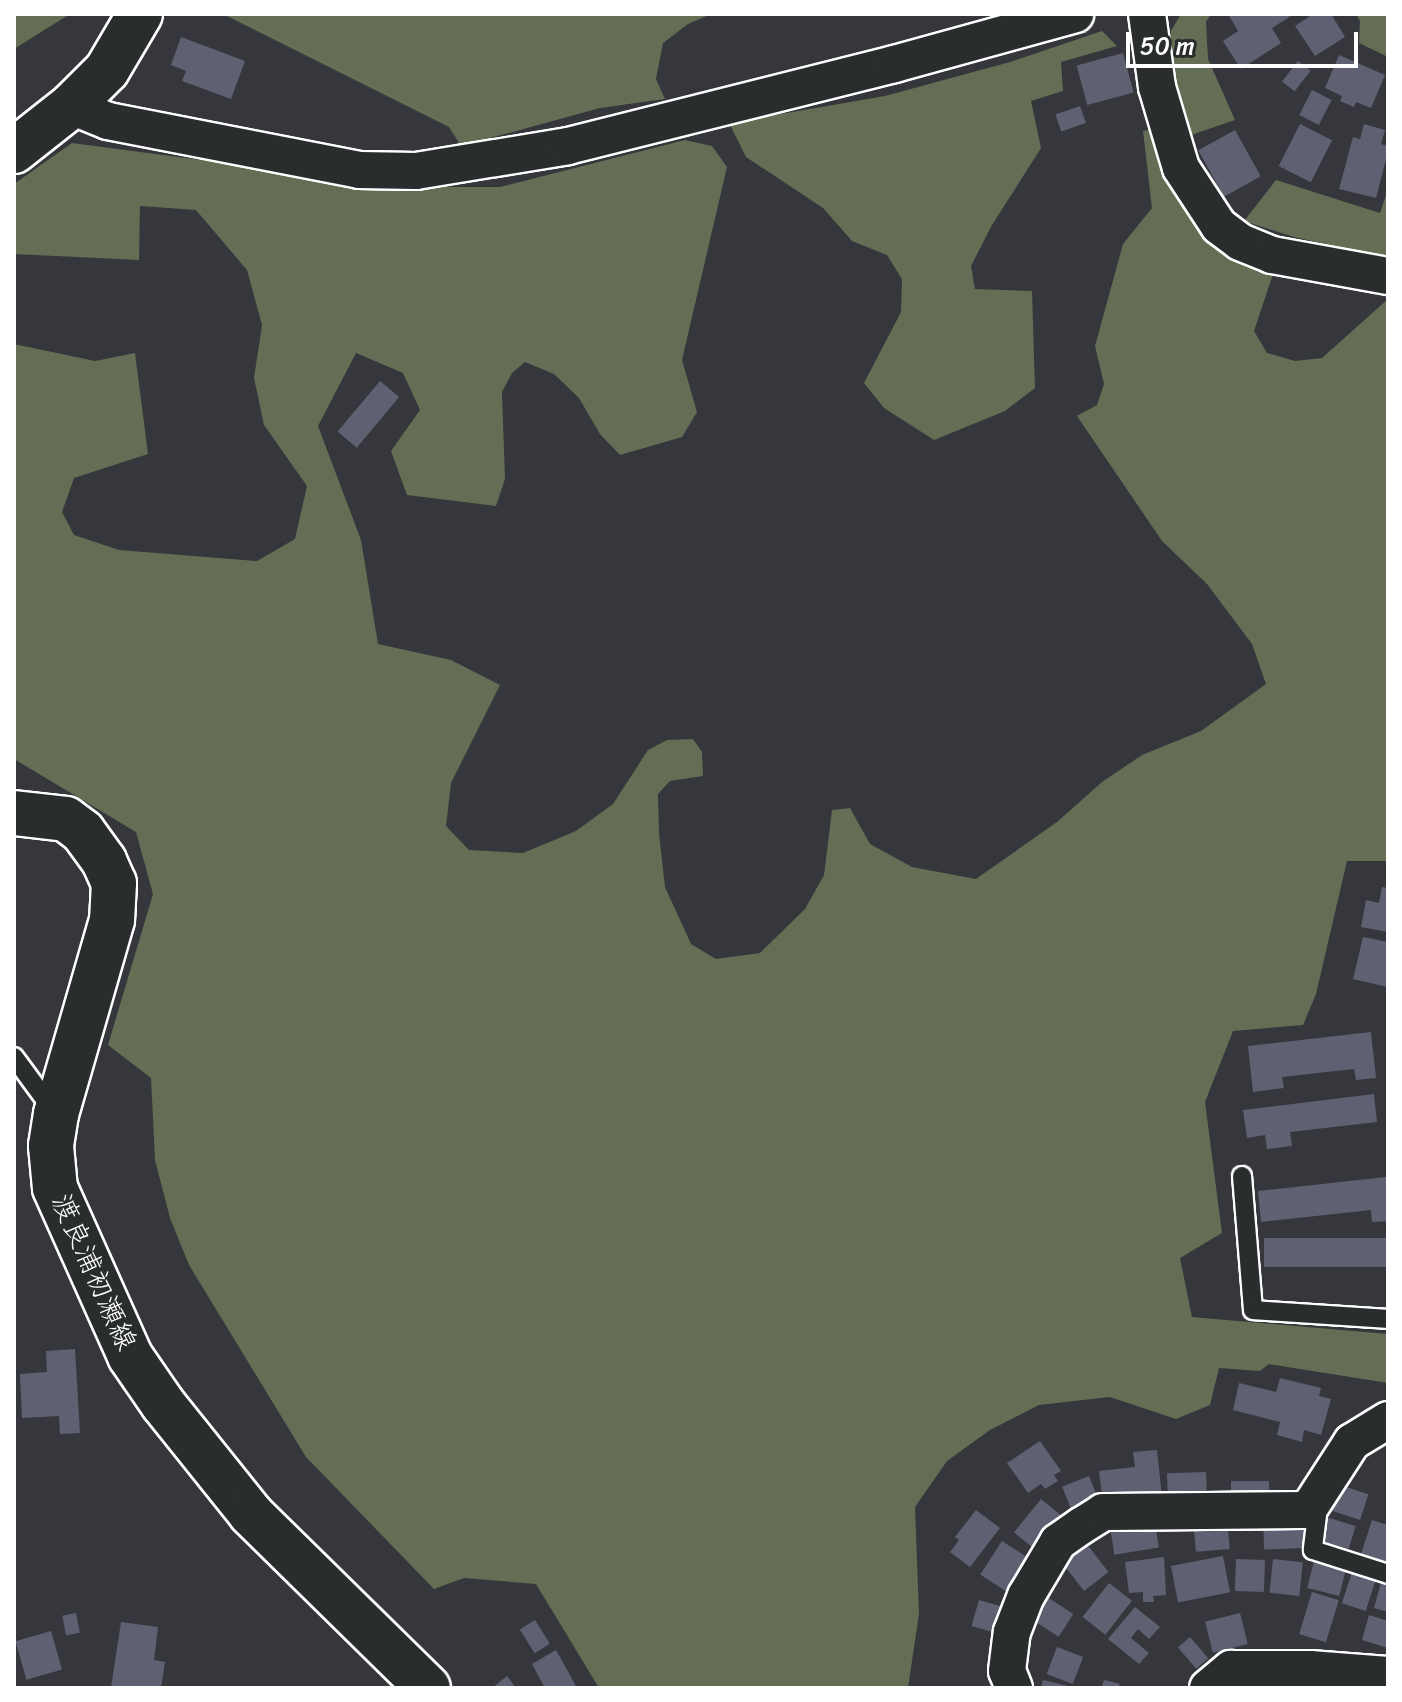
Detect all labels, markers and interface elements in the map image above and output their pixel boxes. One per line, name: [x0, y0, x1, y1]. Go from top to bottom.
scale bar: [1130, 16, 1362, 66]
text: 50 m: [1140, 25, 1195, 67]
street label: 渡良浦初瀬線: [44, 1188, 144, 1356]

